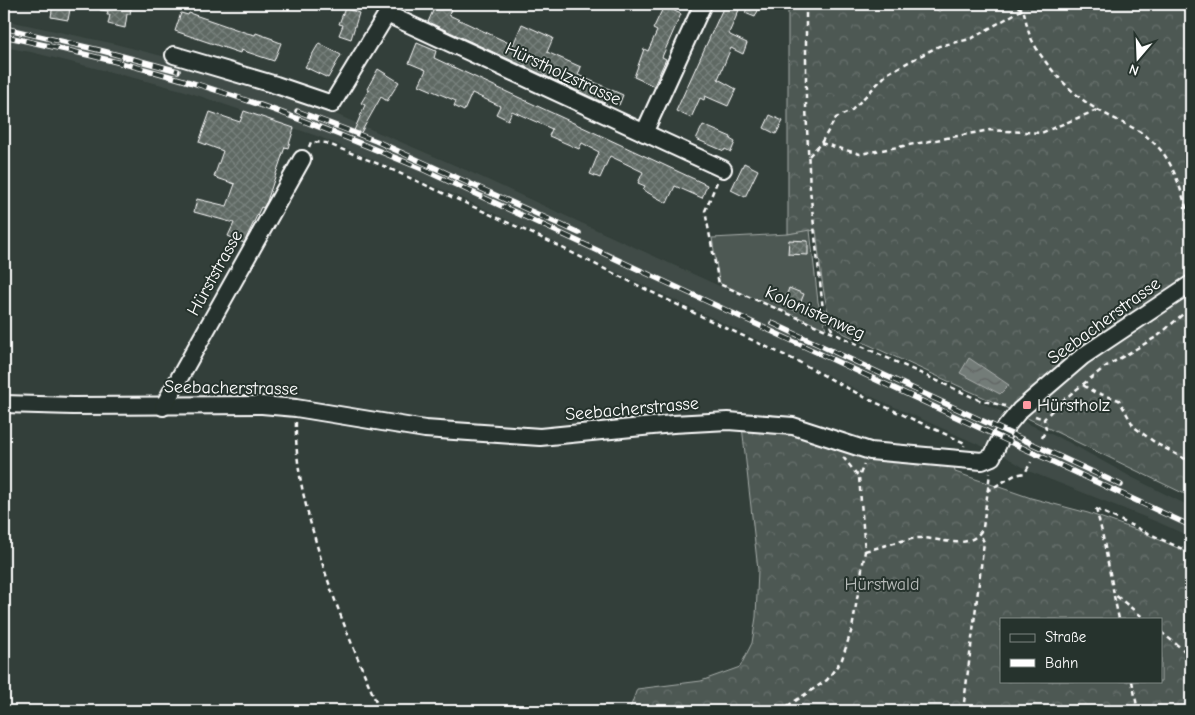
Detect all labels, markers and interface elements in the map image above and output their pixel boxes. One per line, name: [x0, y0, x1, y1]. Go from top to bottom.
north arrow: [1112, 32, 1162, 82]
street label: Hürstholzstrasse: [502, 38, 624, 110]
text: N: [1127, 60, 1141, 79]
street label: Hürststrasse: [183, 227, 247, 319]
street label: Seebacherstrasse: [1044, 273, 1164, 369]
street label: Kolonistenweg: [762, 282, 868, 344]
street label: Seebacherstrasse: [164, 376, 298, 400]
street label: Seebacherstrasse: [564, 393, 700, 425]
place label: Hürstholz: [1037, 395, 1110, 416]
marker: Hürstholz: [1021, 399, 1033, 411]
park label: Hürstwald: [844, 574, 920, 595]
legend: [1000, 618, 1162, 682]
text: Straße: [1045, 628, 1087, 646]
text: Bahn: [1045, 654, 1078, 672]

